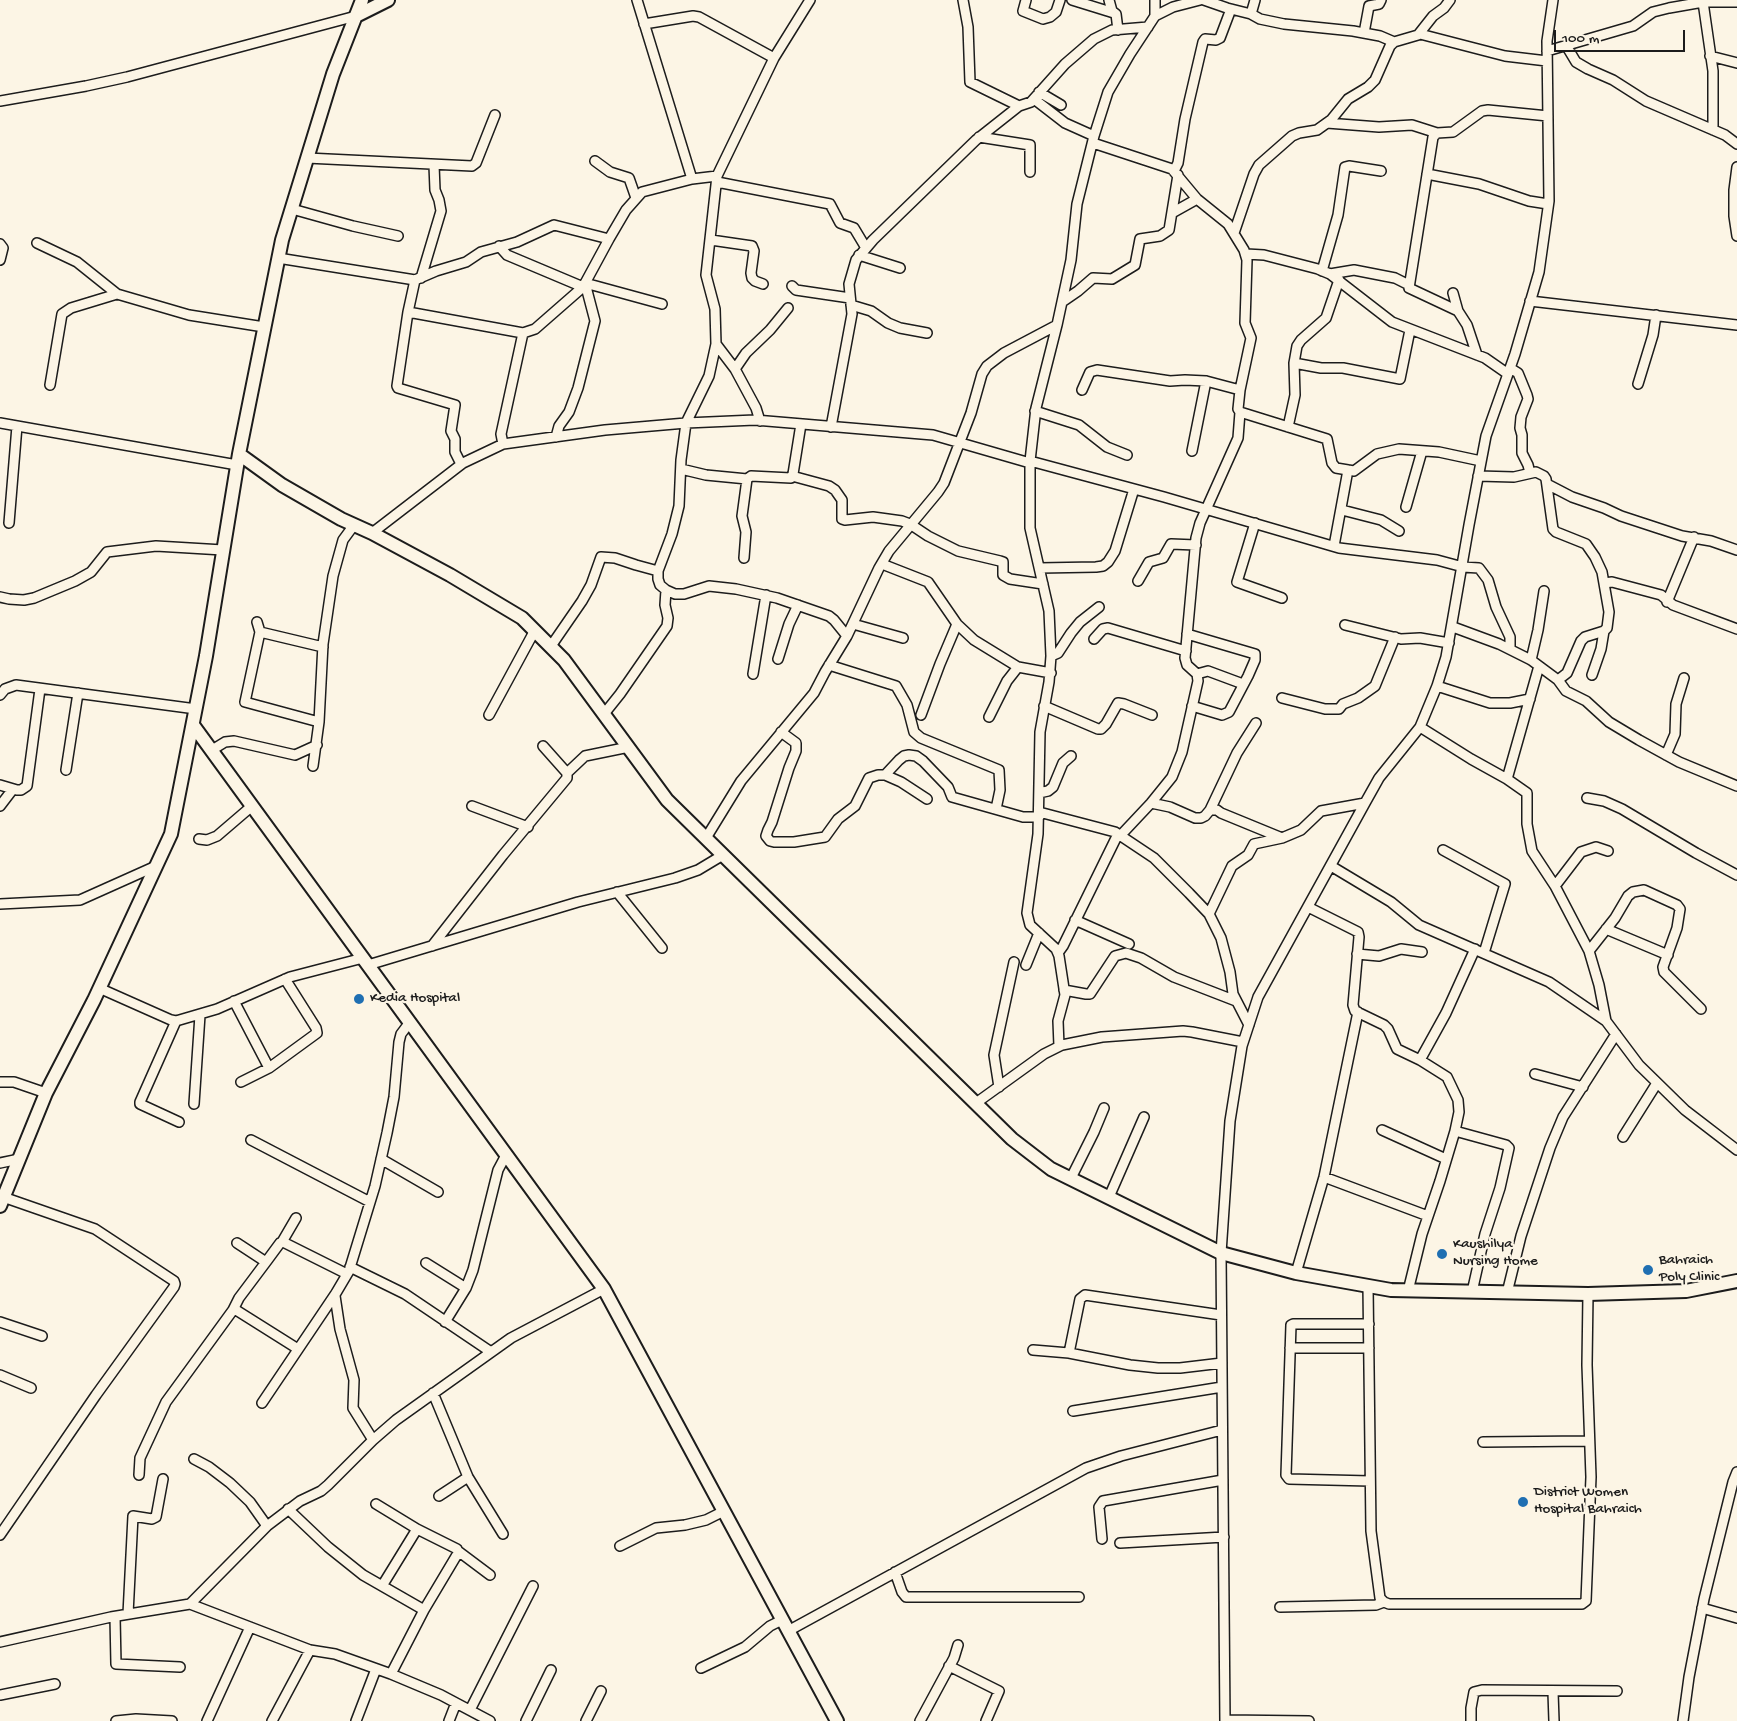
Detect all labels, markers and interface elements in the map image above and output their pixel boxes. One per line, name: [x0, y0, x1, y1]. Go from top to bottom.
scale bar: [1557, 20, 1688, 52]
text: 100 m: [1562, 30, 1599, 48]
place label: Kedia Hospital: [370, 990, 460, 1008]
marker: Kedia Hospital: [352, 992, 366, 1006]
place label: Kaushilya Nursing Home: [1453, 1236, 1538, 1271]
marker: Kaushilya Nursing Home: [1435, 1247, 1449, 1261]
place label: Bahraich Poly Clinic: [1659, 1252, 1719, 1287]
marker: Bahraich Poly Clinic: [1641, 1263, 1655, 1277]
place label: District Women Hospital Bahraich: [1534, 1484, 1642, 1519]
marker: District Women Hospital Bahraich: [1516, 1495, 1530, 1509]

